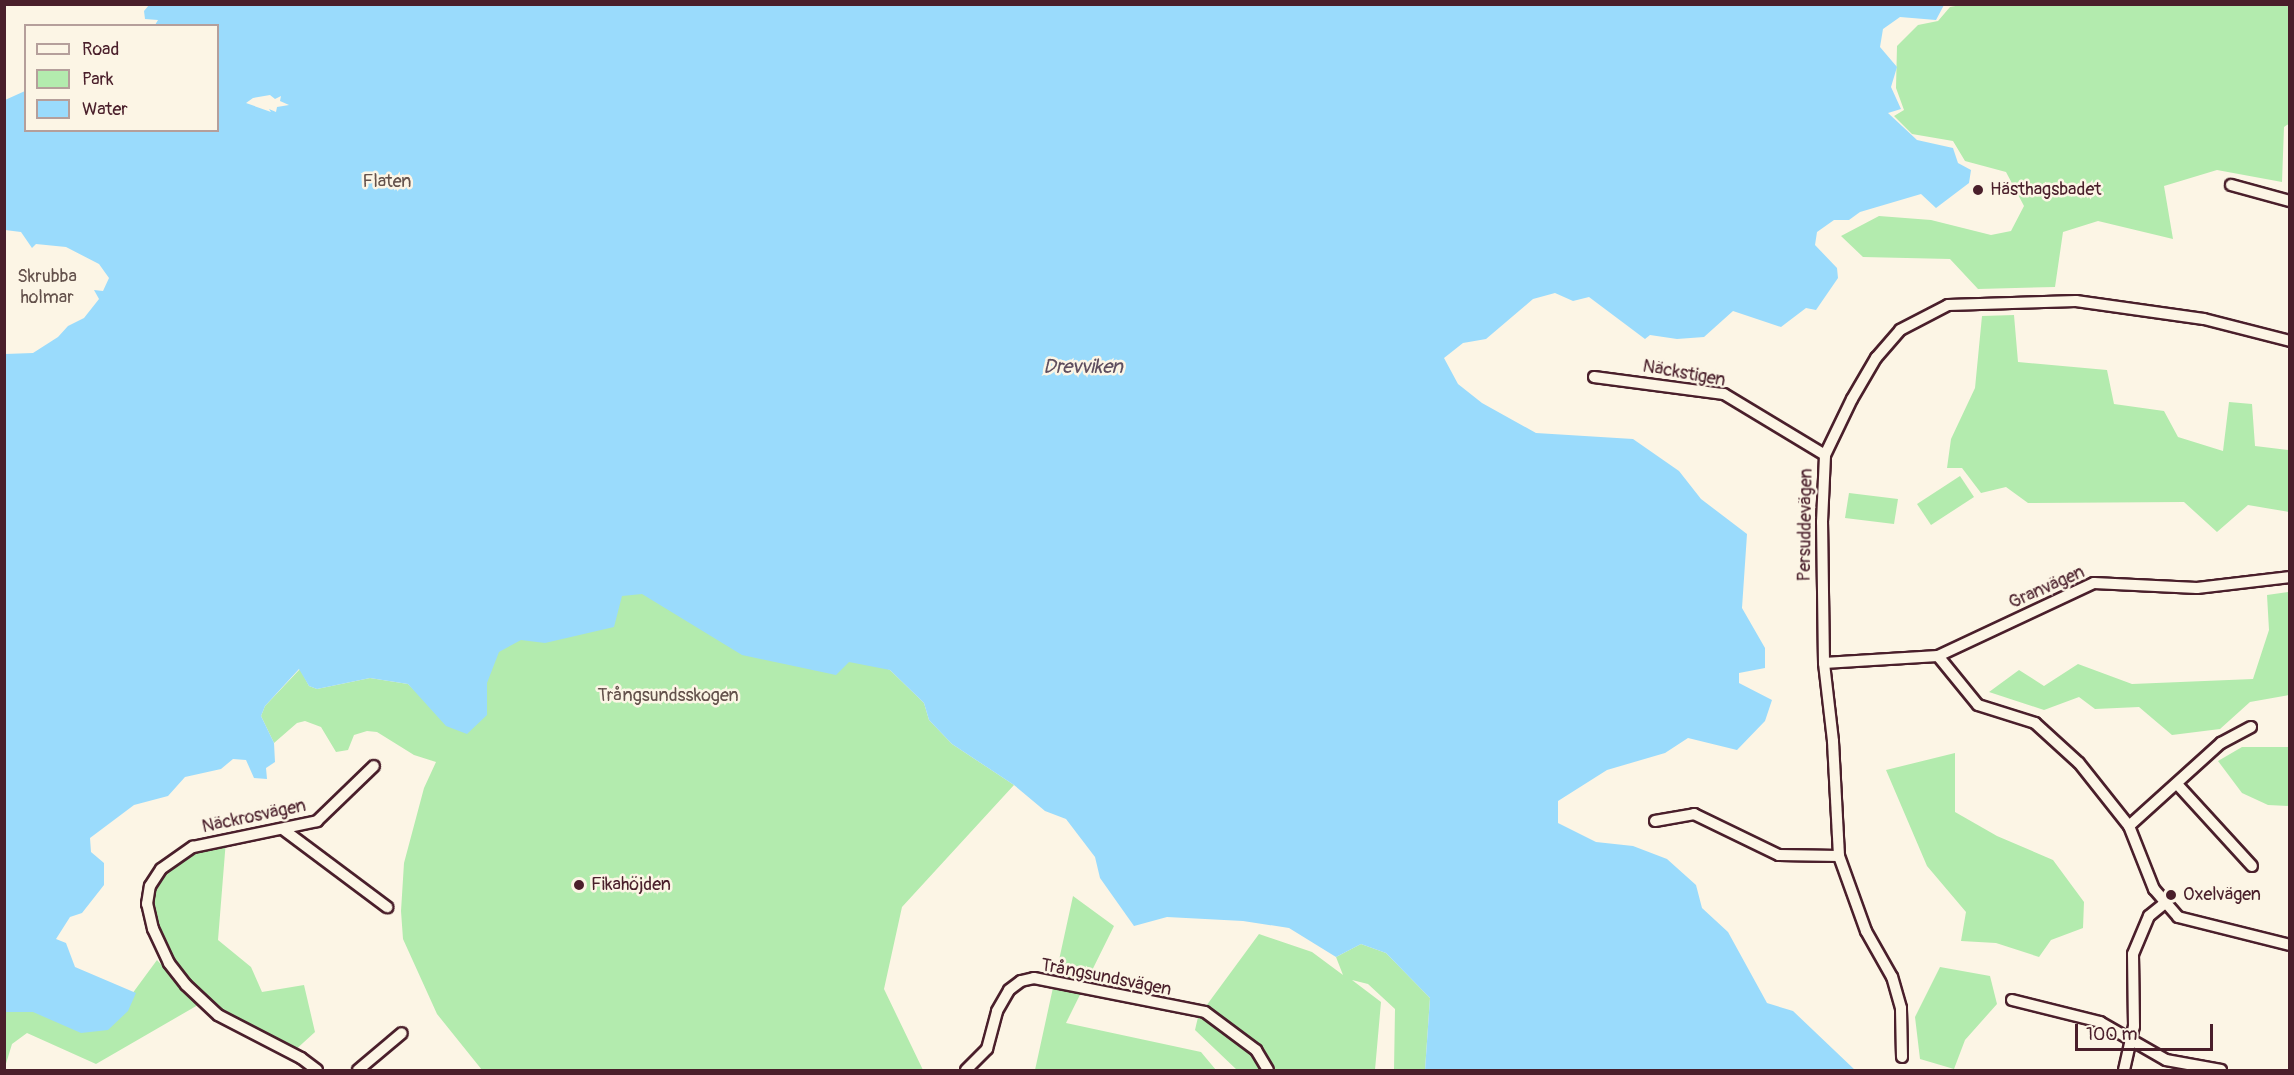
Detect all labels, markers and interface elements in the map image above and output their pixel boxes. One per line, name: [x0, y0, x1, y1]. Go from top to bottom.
legend: [24, 24, 219, 132]
text: Road: [82, 38, 119, 61]
text: Park: [82, 68, 114, 91]
text: Water: [82, 98, 128, 121]
park label: Flaten: [363, 171, 411, 193]
place label: Hästhagsbadet: [1990, 179, 2102, 201]
marker: Hästhagsbadet: [1971, 183, 1985, 197]
park label: Skrubba holmar: [17, 267, 77, 310]
water label: Drevviken: [1043, 354, 1123, 378]
street label: Näckstigen: [1641, 356, 1727, 392]
street label: Persuddevägen: [1794, 468, 1818, 582]
street label: Granvägen: [2006, 562, 2088, 614]
park label: Trångsundsskogen: [597, 685, 739, 707]
street label: Näckrosvägen: [200, 795, 308, 839]
place label: Fikahöjden: [591, 874, 671, 896]
marker: Fikahöjden: [572, 878, 586, 892]
place label: Oxelvägen: [2183, 884, 2261, 906]
marker: Oxelvägen: [2164, 888, 2178, 902]
street label: Trångsundsvägen: [1039, 955, 1173, 1001]
scale bar: [2078, 1012, 2216, 1050]
text: 100 m: [2086, 1023, 2138, 1046]

